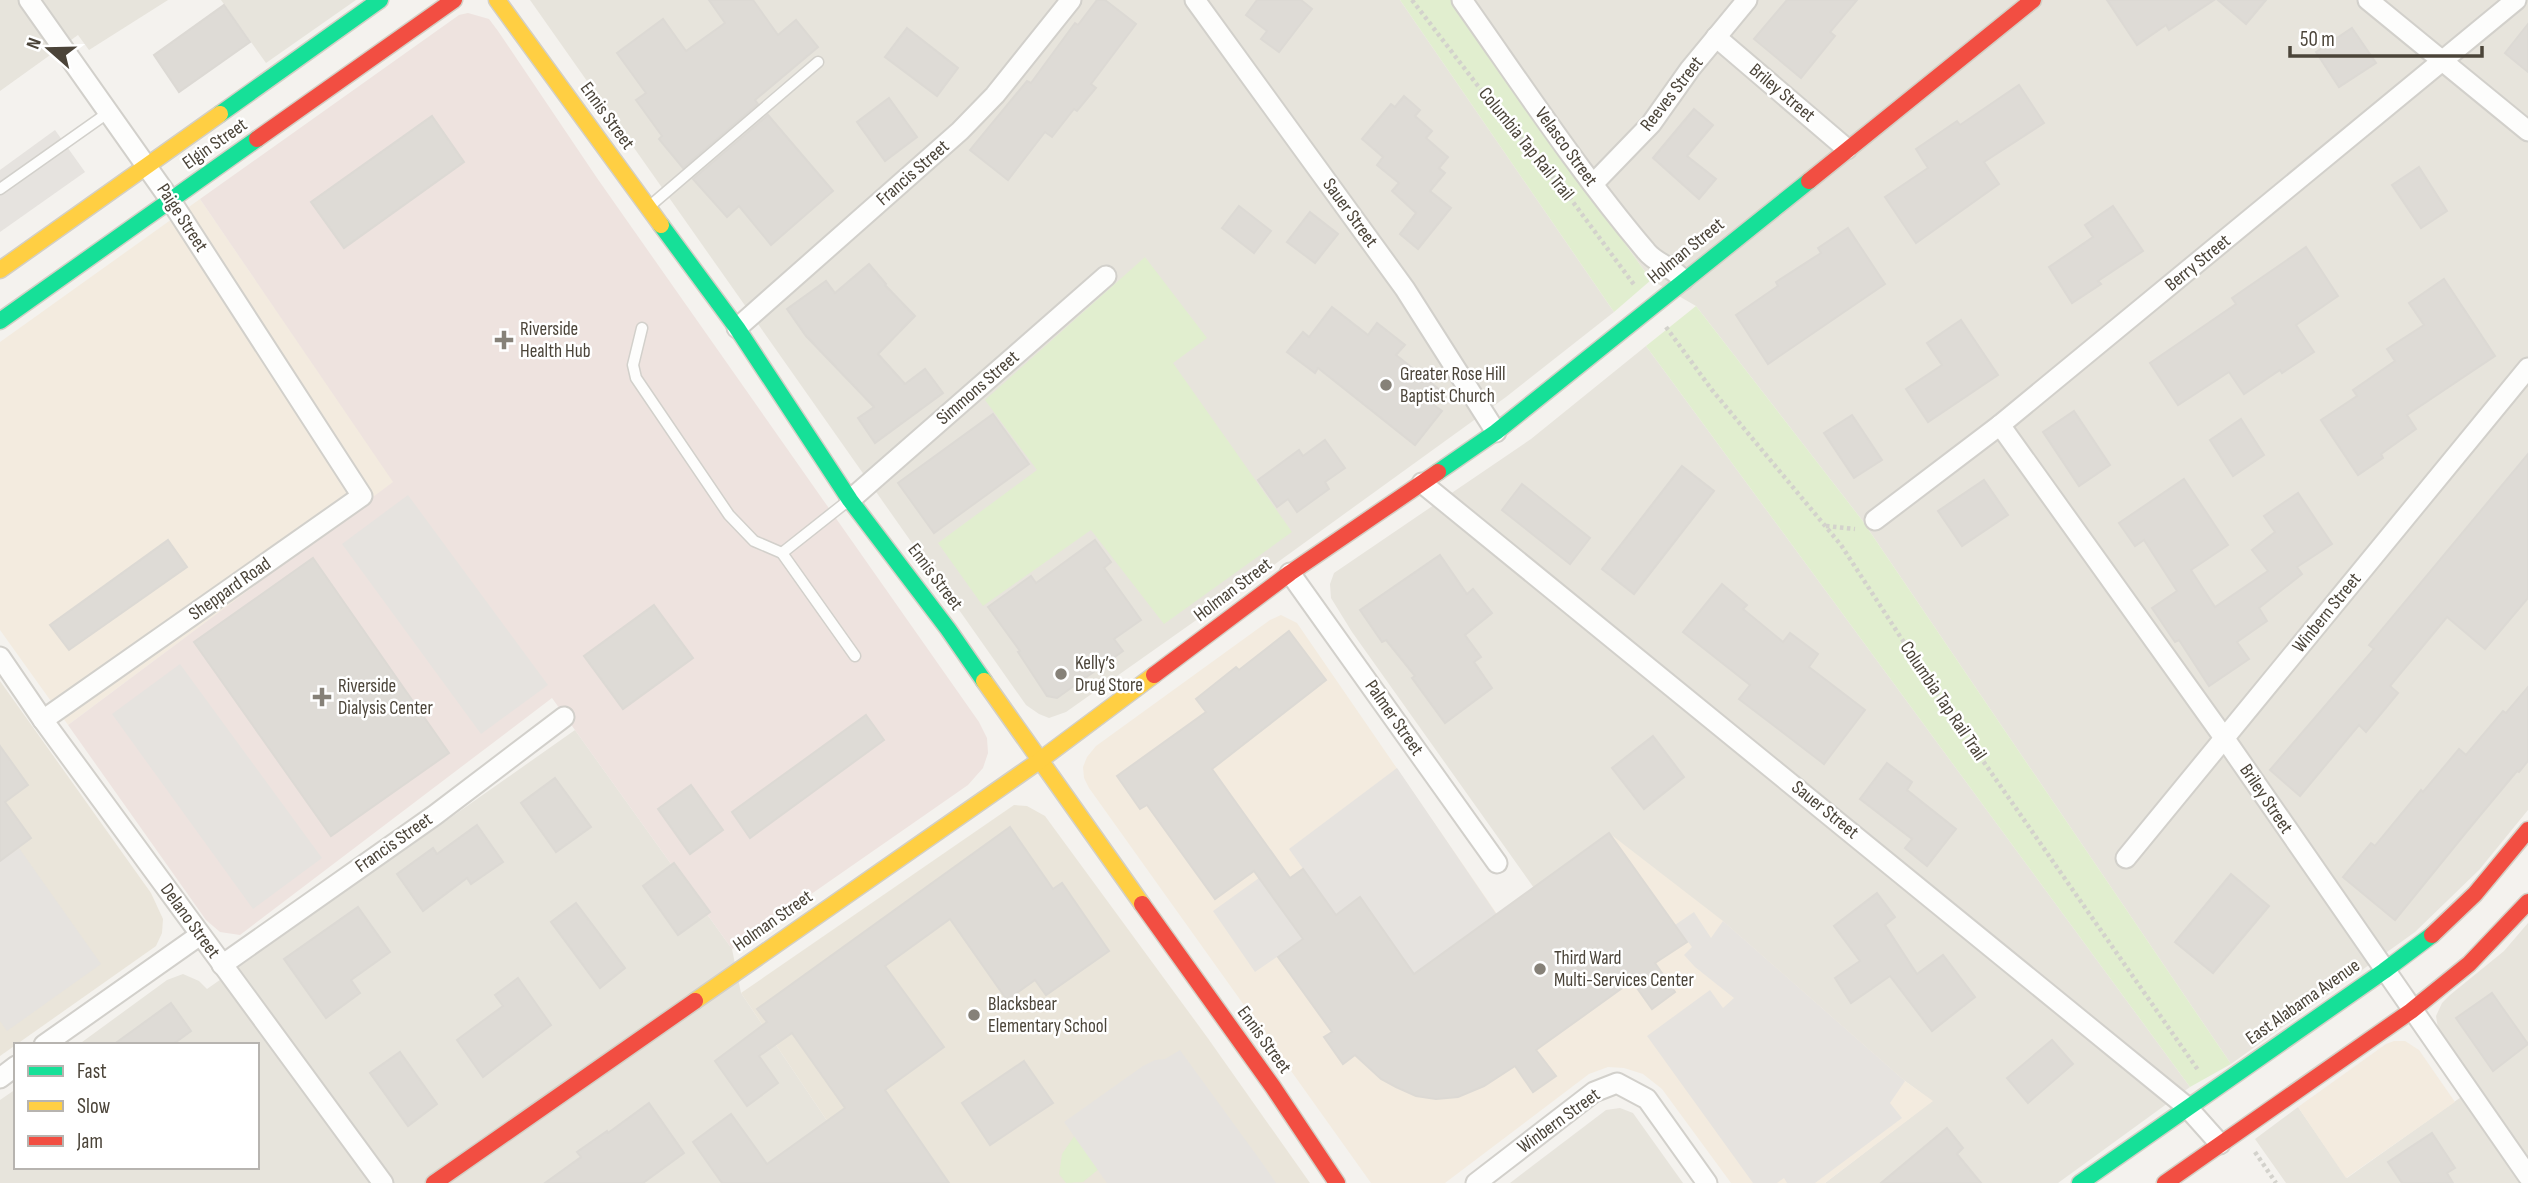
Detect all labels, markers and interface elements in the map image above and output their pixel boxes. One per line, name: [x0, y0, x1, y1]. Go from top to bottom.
north arrow: [14, 14, 84, 84]
scale bar: [2290, 14, 2482, 58]
text: 50 m: [2300, 27, 2335, 52]
text: N: [22, 35, 47, 52]
street label: Reeves Street: [1636, 52, 1708, 136]
street label: Briley Street: [1744, 59, 1820, 127]
street label: Ennis Street: [575, 78, 639, 154]
street label: Columbia Tap Rail Trail: [1473, 83, 1579, 205]
street label: Velasco Street: [1530, 103, 1602, 191]
street label: Elgin Street: [178, 113, 252, 175]
street label: Francis Street: [872, 135, 954, 211]
street label: Sauer Street: [1317, 174, 1383, 252]
street label: Paige Street: [151, 180, 213, 257]
street label: Holman Street: [1643, 213, 1729, 289]
street label: Berry Street: [2161, 230, 2236, 296]
place label: Riverside Health Hub: [520, 318, 591, 363]
marker: Riverside Health Hub: [494, 330, 514, 350]
street label: Simmons Street: [932, 346, 1024, 430]
place label: Greater Rose Hill Baptist Church: [1400, 363, 1506, 408]
marker: Greater Rose Hill Baptist Church: [1378, 377, 1394, 393]
street label: Ennis Street: [902, 539, 968, 615]
street label: Sheppard Road: [185, 552, 275, 626]
street label: Holman Street: [1189, 553, 1277, 627]
street label: Winbern Street: [2288, 568, 2366, 658]
street label: Columbia Tap Rail Trail: [1895, 637, 1991, 765]
place label: Kelly’s Drug Store: [1075, 652, 1143, 697]
marker: Kelly’s Drug Store: [1053, 666, 1069, 682]
place label: Riverside Dialysis Center: [338, 675, 433, 720]
street label: Palmer Street: [1360, 676, 1428, 760]
marker: Riverside Dialysis Center: [312, 687, 332, 707]
street label: Briley Street: [2234, 760, 2298, 838]
street label: Sauer Street: [1787, 776, 1863, 844]
street label: Francis Street: [351, 808, 437, 878]
street label: Delano Street: [155, 879, 225, 963]
street label: Holman Street: [729, 885, 817, 957]
place label: Third Ward Multi-Services Center: [1554, 947, 1694, 992]
street label: East Alabama Avenue: [2242, 954, 2364, 1050]
marker: Third Ward Multi-Services Center: [1532, 961, 1548, 977]
place label: Blacksbear Elementary School: [988, 993, 1107, 1038]
street label: Ennis Street: [1232, 1002, 1296, 1078]
marker: Blacksbear Elementary School: [966, 1007, 982, 1023]
legend: [14, 1043, 259, 1169]
text: Fast: [77, 1059, 107, 1084]
street label: Winbern Street: [1513, 1083, 1605, 1159]
text: Slow: [77, 1094, 111, 1119]
text: Jam: [76, 1129, 103, 1154]

